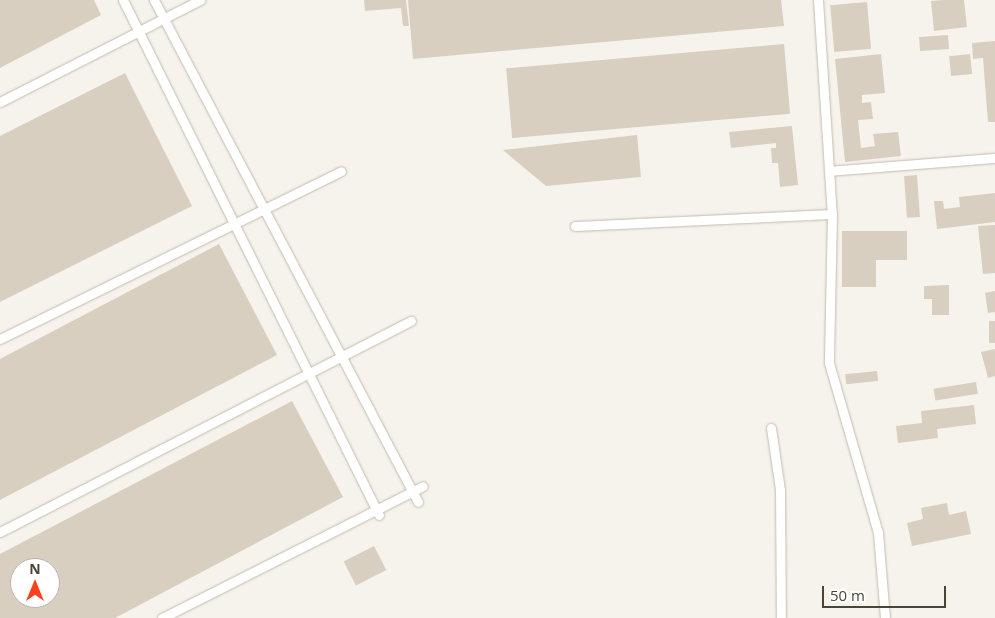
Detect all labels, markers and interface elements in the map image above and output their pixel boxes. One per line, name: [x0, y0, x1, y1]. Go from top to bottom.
north arrow: [10, 558, 60, 608]
text: N: [29, 559, 41, 578]
scale bar: [825, 576, 949, 608]
text: 50 m: [830, 585, 865, 605]

